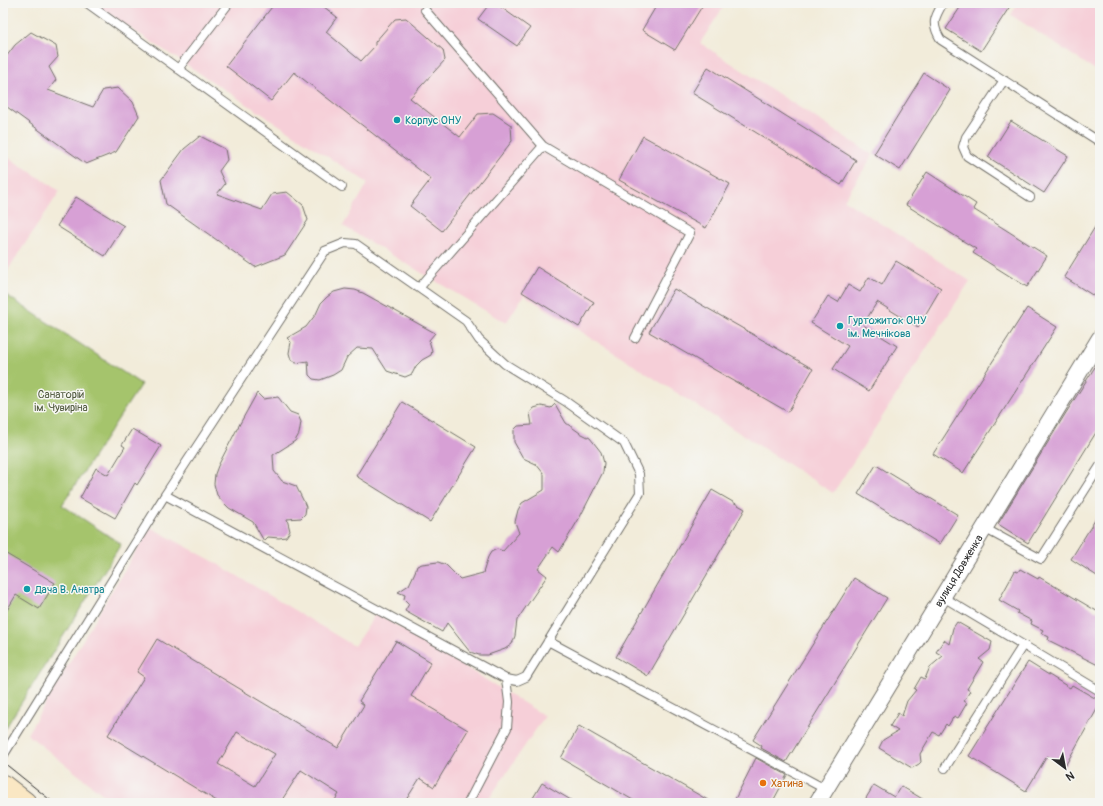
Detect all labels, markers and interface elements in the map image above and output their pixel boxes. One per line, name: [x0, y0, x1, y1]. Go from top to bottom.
place label: Корпус ОНУ: [405, 114, 462, 127]
marker: Корпус ОНУ: [392, 115, 402, 125]
place label: Гуртожиток ОНУ ім. Мечнікова: [848, 314, 927, 340]
marker: Гуртожиток ОНУ ім. Мечнікова: [835, 321, 845, 331]
park label: Санаторій ім. Чувиріна: [34, 388, 88, 414]
street label: вулиця Довженка: [932, 532, 986, 609]
place label: Дача В. Анатра: [34, 583, 104, 596]
marker: Дача В. Анатра: [22, 584, 32, 594]
north arrow: [1045, 748, 1085, 788]
text: N: [1063, 769, 1077, 784]
place label: Хатина: [771, 777, 803, 790]
marker: Хатина: [758, 778, 768, 788]

